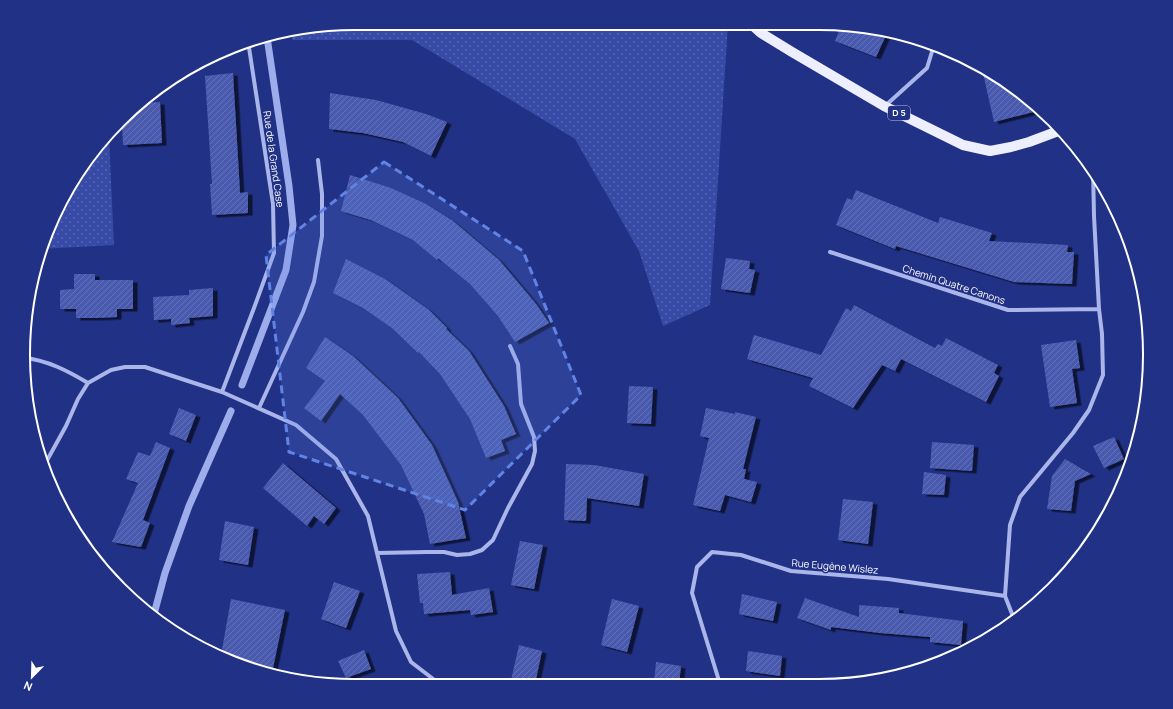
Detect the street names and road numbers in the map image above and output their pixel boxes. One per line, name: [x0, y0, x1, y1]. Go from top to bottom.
road number: D 5: [888, 106, 910, 120]
street label: Rue de la Grand Case: [260, 110, 288, 208]
street label: Chemin Quatre Canons: [901, 261, 1007, 307]
street label: Rue Eugène Wislez: [791, 555, 879, 577]

